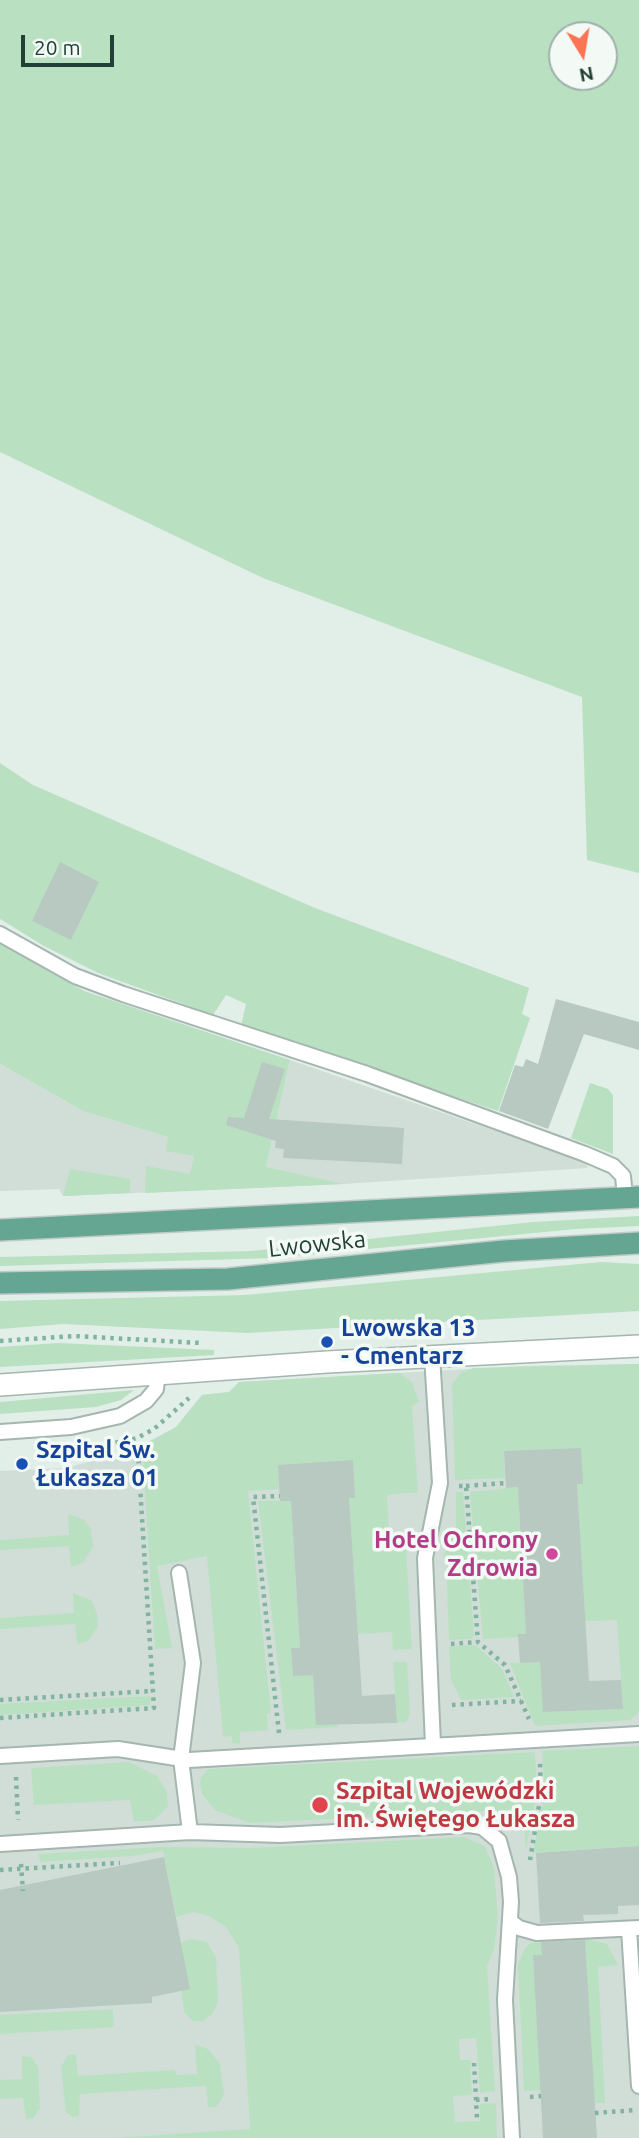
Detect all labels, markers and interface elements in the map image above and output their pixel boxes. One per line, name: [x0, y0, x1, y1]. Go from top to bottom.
scale bar: [24, 21, 117, 65]
north arrow: [548, 21, 618, 91]
text: 20 m: [34, 35, 81, 59]
text: N: [578, 62, 596, 87]
street label: Lwowska: [267, 1225, 367, 1263]
place label: Lwowska 13 - Cmentarz: [341, 1314, 475, 1370]
marker: Lwowska 13 - Cmentarz: [319, 1334, 335, 1350]
place label: Szpital Św. Łukasza 01: [36, 1436, 159, 1492]
marker: Szpital Św. Łukasza 01: [14, 1456, 30, 1472]
place label: Hotel Ochrony Zdrowia: [374, 1526, 538, 1582]
marker: Hotel Ochrony Zdrowia: [544, 1546, 560, 1562]
place label: Szpital Wojewódzki im. Świętego Łukasza: [336, 1777, 576, 1833]
marker: Szpital Wojewódzki im. Świętego Łukasza: [310, 1795, 330, 1815]

